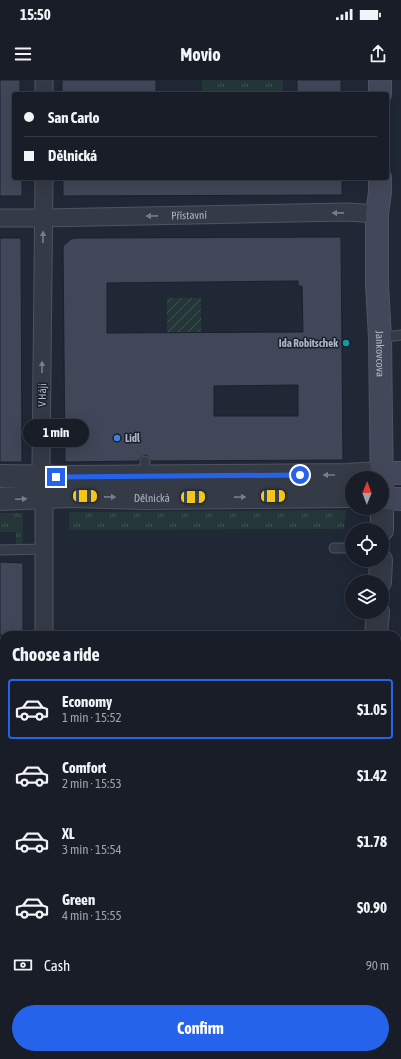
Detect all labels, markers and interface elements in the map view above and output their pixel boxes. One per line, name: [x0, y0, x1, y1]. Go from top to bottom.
text: 15:50: [20, 6, 51, 23]
icon: menu: [12, 43, 34, 65]
icon: share: [367, 43, 389, 65]
text: Movio: [180, 44, 221, 65]
text: San Carlo: [48, 109, 100, 126]
text: Dělnická: [48, 147, 97, 164]
street label: Přístavní: [171, 209, 207, 221]
one-way arrow: [332, 209, 344, 216]
one-way arrow: [145, 213, 158, 219]
one-way arrow: [40, 231, 47, 243]
street label: Jankovcova: [374, 330, 386, 377]
place label: Ida Robitschek: [279, 337, 338, 349]
marker: Ida Robitschek: [341, 338, 351, 348]
one-way arrow: [39, 360, 45, 373]
street label: V Háji: [36, 383, 48, 407]
callout: 1 min: [23, 419, 89, 447]
text: 1 min: [43, 425, 69, 440]
place label: Lidl: [125, 432, 141, 444]
marker: Lidl: [112, 433, 122, 443]
route start: [291, 466, 309, 484]
route end: [47, 468, 65, 486]
north arrow: [345, 471, 389, 515]
map controls: [345, 471, 389, 619]
one-way arrow: [322, 472, 335, 478]
car: [73, 490, 97, 502]
car: [261, 490, 285, 502]
car: [181, 491, 205, 503]
street label: Dělnická: [134, 492, 170, 504]
one-way arrow: [104, 494, 117, 500]
one-way arrow: [234, 494, 247, 500]
one-way arrow: [15, 496, 28, 502]
button: locate: [345, 523, 389, 567]
button: layers: [345, 575, 389, 619]
text: Choose a ride: [12, 644, 100, 665]
icon: car: [14, 691, 50, 727]
text: Economy: [62, 693, 112, 710]
text: $1.05: [357, 701, 387, 718]
text: 1 min · 15:52: [62, 710, 122, 725]
icon: car: [14, 757, 50, 793]
text: Comfort: [62, 759, 106, 776]
text: $1.42: [357, 767, 387, 784]
text: 2 min · 15:53: [62, 776, 122, 791]
icon: car: [14, 823, 50, 859]
text: XL: [62, 825, 75, 842]
text: $1.78: [357, 833, 387, 850]
text: 3 min · 15:54: [62, 842, 122, 857]
icon: car: [14, 889, 50, 925]
text: Green: [62, 891, 95, 908]
text: $0.90: [357, 899, 387, 916]
text: 4 min · 15:55: [62, 908, 122, 923]
icon: cash: [12, 954, 34, 976]
text: Cash: [44, 957, 70, 974]
text: 90 m: [366, 958, 389, 973]
button: Confirm: [12, 1005, 389, 1051]

